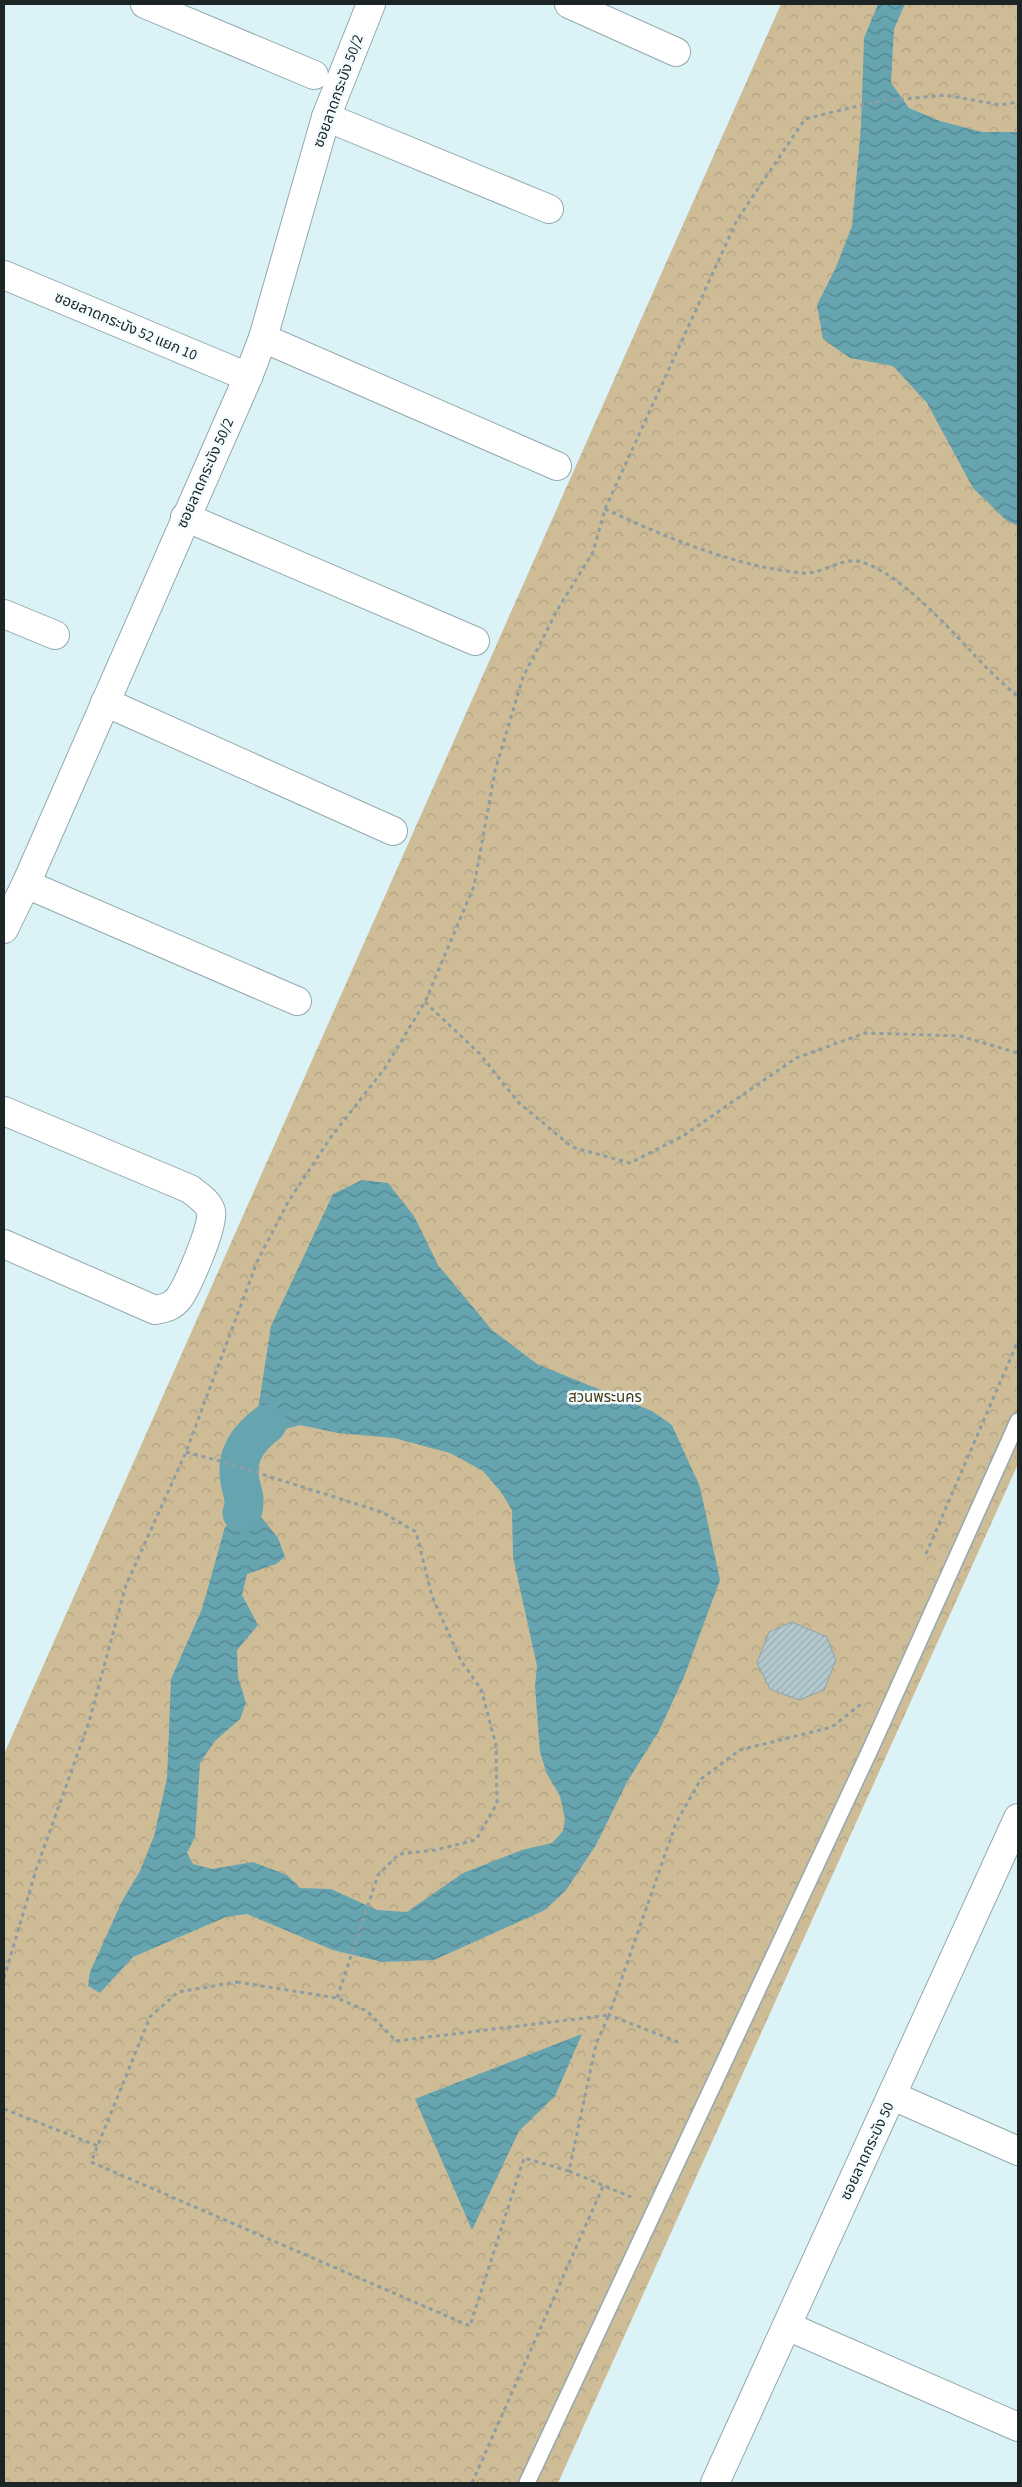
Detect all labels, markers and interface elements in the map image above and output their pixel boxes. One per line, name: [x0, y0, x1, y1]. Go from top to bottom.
street label: ซอยลาดกระบัง 50/2: [308, 32, 369, 151]
street label: ซอยลาดกระบัง 52 แยก 10: [51, 287, 200, 366]
street label: ซอยลาดกระบัง 50/2: [172, 415, 239, 532]
park label: สวนพระนคร: [568, 1387, 642, 1408]
street label: ซอยลาดกระบัง 50: [836, 2099, 899, 2204]

